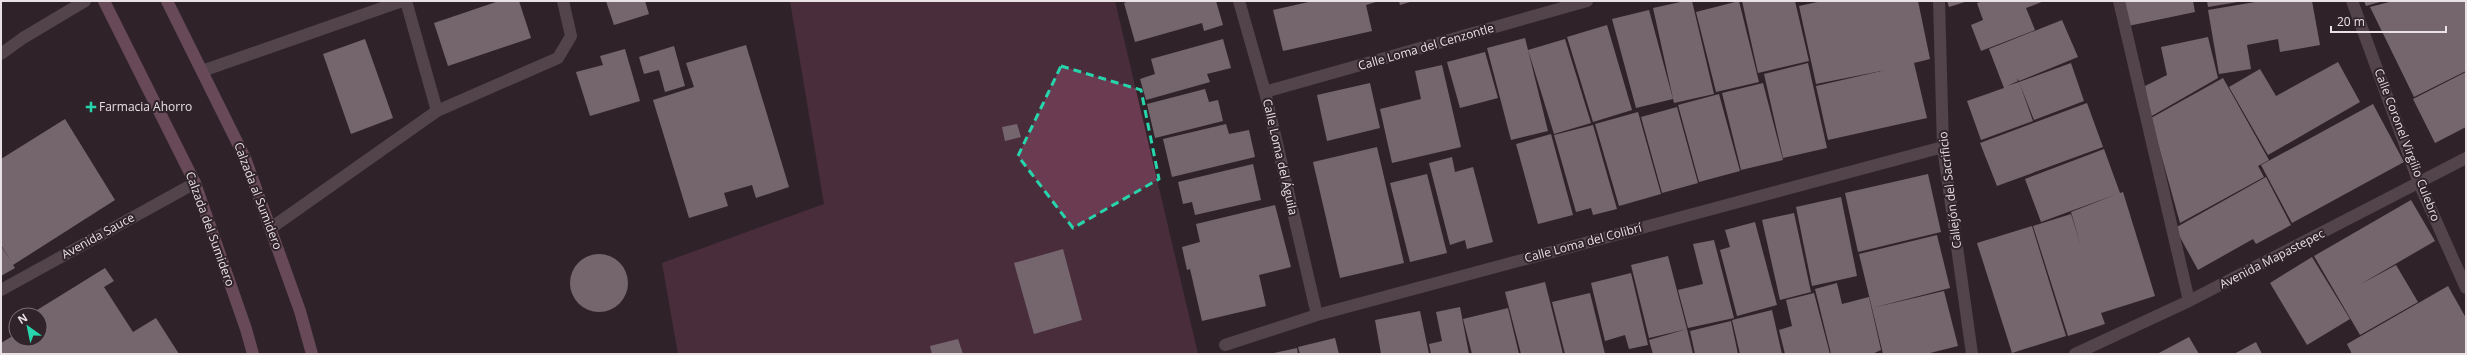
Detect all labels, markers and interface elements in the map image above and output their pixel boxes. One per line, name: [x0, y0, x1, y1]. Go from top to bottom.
scale bar: [2331, 8, 2446, 34]
text: 20 m: [2337, 13, 2365, 30]
street label: Calle Loma del Cenzontle: [1356, 19, 1496, 74]
street label: Calle Coronel Virgilio Culebro: [2370, 66, 2445, 224]
street label: Calle Loma del Águila: [1259, 97, 1302, 217]
place label: Farmacia Ahorro: [99, 98, 192, 115]
marker: Farmacia Ahorro: [86, 102, 96, 112]
street label: Callejón del Sacrificio: [1934, 130, 1965, 250]
street label: Calzada al Sumidero: [230, 140, 287, 252]
street label: Calzada del Sumidero: [182, 169, 239, 289]
street label: Avenida Sauce: [58, 208, 137, 263]
street label: Calle Loma del Colibrí: [1522, 218, 1644, 266]
street label: Avenida Mapastepec: [2216, 225, 2327, 292]
north arrow: [8, 307, 48, 347]
text: N: [14, 309, 30, 327]

